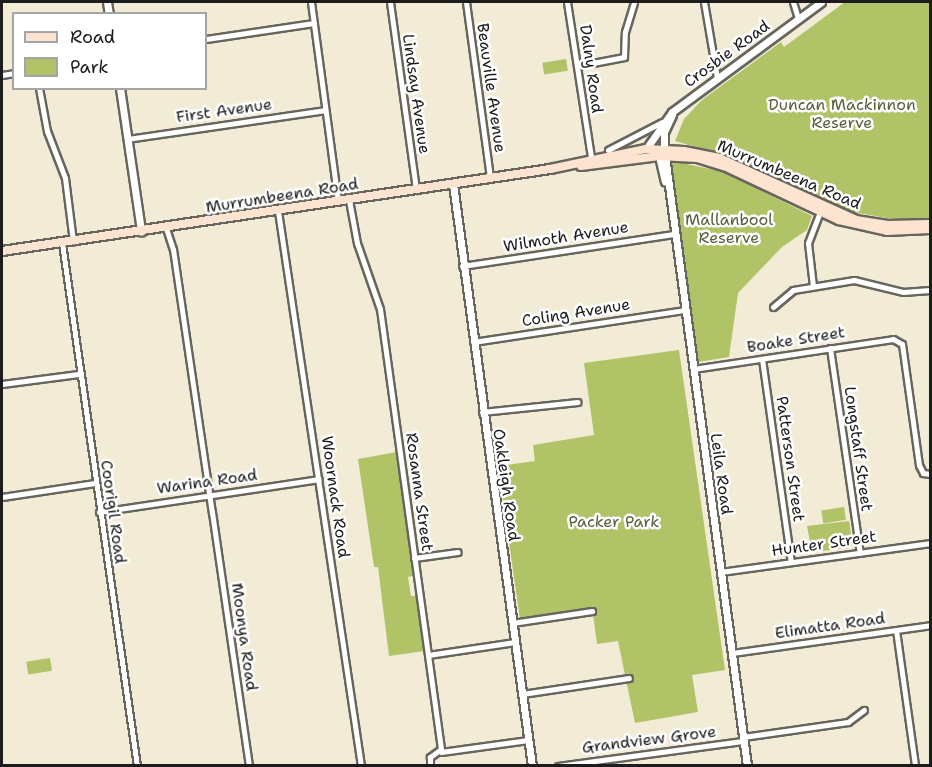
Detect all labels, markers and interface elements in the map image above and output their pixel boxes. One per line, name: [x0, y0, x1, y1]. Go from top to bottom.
legend: [12, 12, 207, 90]
street label: Crosbie Road: [680, 16, 774, 92]
street label: Beauville Avenue: [472, 22, 510, 154]
street label: Dalny Road: [575, 23, 607, 115]
text: Road: [70, 25, 115, 49]
street label: Lindsay Avenue: [398, 33, 434, 155]
text: Park: [70, 55, 109, 79]
street label: First Avenue: [175, 95, 273, 127]
park label: Duncan Mackinnon Reserve: [768, 95, 916, 133]
street label: Murrumbeena Road: [714, 136, 864, 214]
street label: Murrumbeena Road: [204, 174, 360, 218]
park label: Mallanbool Reserve: [685, 210, 773, 248]
street label: Wilmoth Avenue: [502, 218, 630, 256]
street label: Coling Avenue: [520, 295, 632, 331]
street label: Boake Street: [746, 323, 846, 357]
street label: Longstaff Street: [840, 385, 876, 513]
street label: Patterson Street: [772, 395, 808, 523]
street label: Oakleigh Road: [489, 427, 523, 543]
street label: Rosanna Street: [401, 431, 437, 553]
street label: Leila Road: [706, 432, 736, 516]
street label: Woornack Road: [317, 435, 353, 559]
street label: Coorigil Road: [96, 459, 130, 565]
street label: Warina Road: [156, 465, 258, 499]
park label: Packer Park: [569, 512, 659, 532]
street label: Hunter Street: [770, 527, 878, 561]
street label: Moonya Road: [227, 582, 261, 692]
street label: Elimatta Road: [774, 609, 886, 643]
street label: Grandview Grove: [581, 722, 717, 758]

